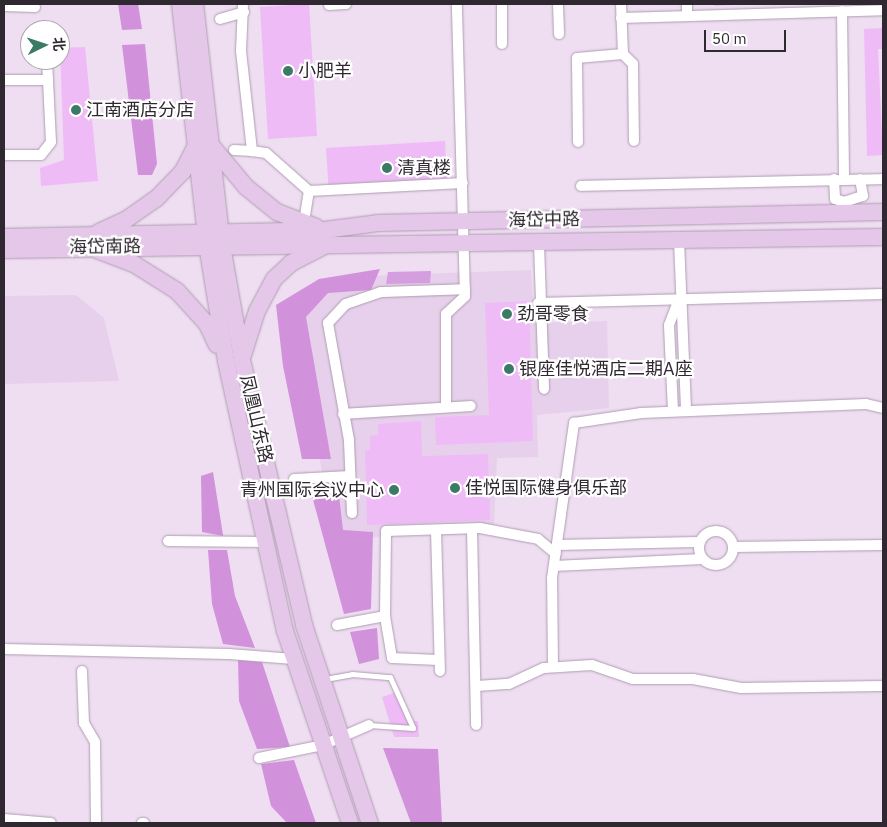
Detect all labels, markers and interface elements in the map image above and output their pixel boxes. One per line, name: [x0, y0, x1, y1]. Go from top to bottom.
north arrow: [20, 20, 70, 70]
scale bar: [707, 20, 790, 52]
text: 50 m: [712, 29, 747, 48]
text: 北: [49, 36, 68, 52]
place label: 小肥羊: [298, 60, 352, 82]
marker: 小肥羊: [282, 65, 294, 77]
place label: 江南酒店分店: [86, 99, 194, 121]
marker: 江南酒店分店: [70, 104, 82, 116]
place label: 清真楼: [397, 157, 451, 179]
marker: 清真楼: [381, 162, 393, 174]
street label: 海岱中路: [508, 209, 580, 231]
street label: 海岱南路: [69, 236, 141, 258]
place label: 劲哥零食: [517, 303, 589, 325]
marker: 劲哥零食: [501, 308, 513, 320]
place label: 银座佳悦酒店二期A座: [519, 358, 693, 380]
marker: 银座佳悦酒店二期A座: [503, 363, 515, 375]
street label: 凤凰山东路: [235, 373, 277, 465]
place label: 佳悦国际健身俱乐部: [465, 477, 627, 499]
place label: 青州国际会议中心: [240, 479, 384, 501]
marker: 佳悦国际健身俱乐部: [449, 482, 461, 494]
marker: 青州国际会议中心: [388, 484, 400, 496]

